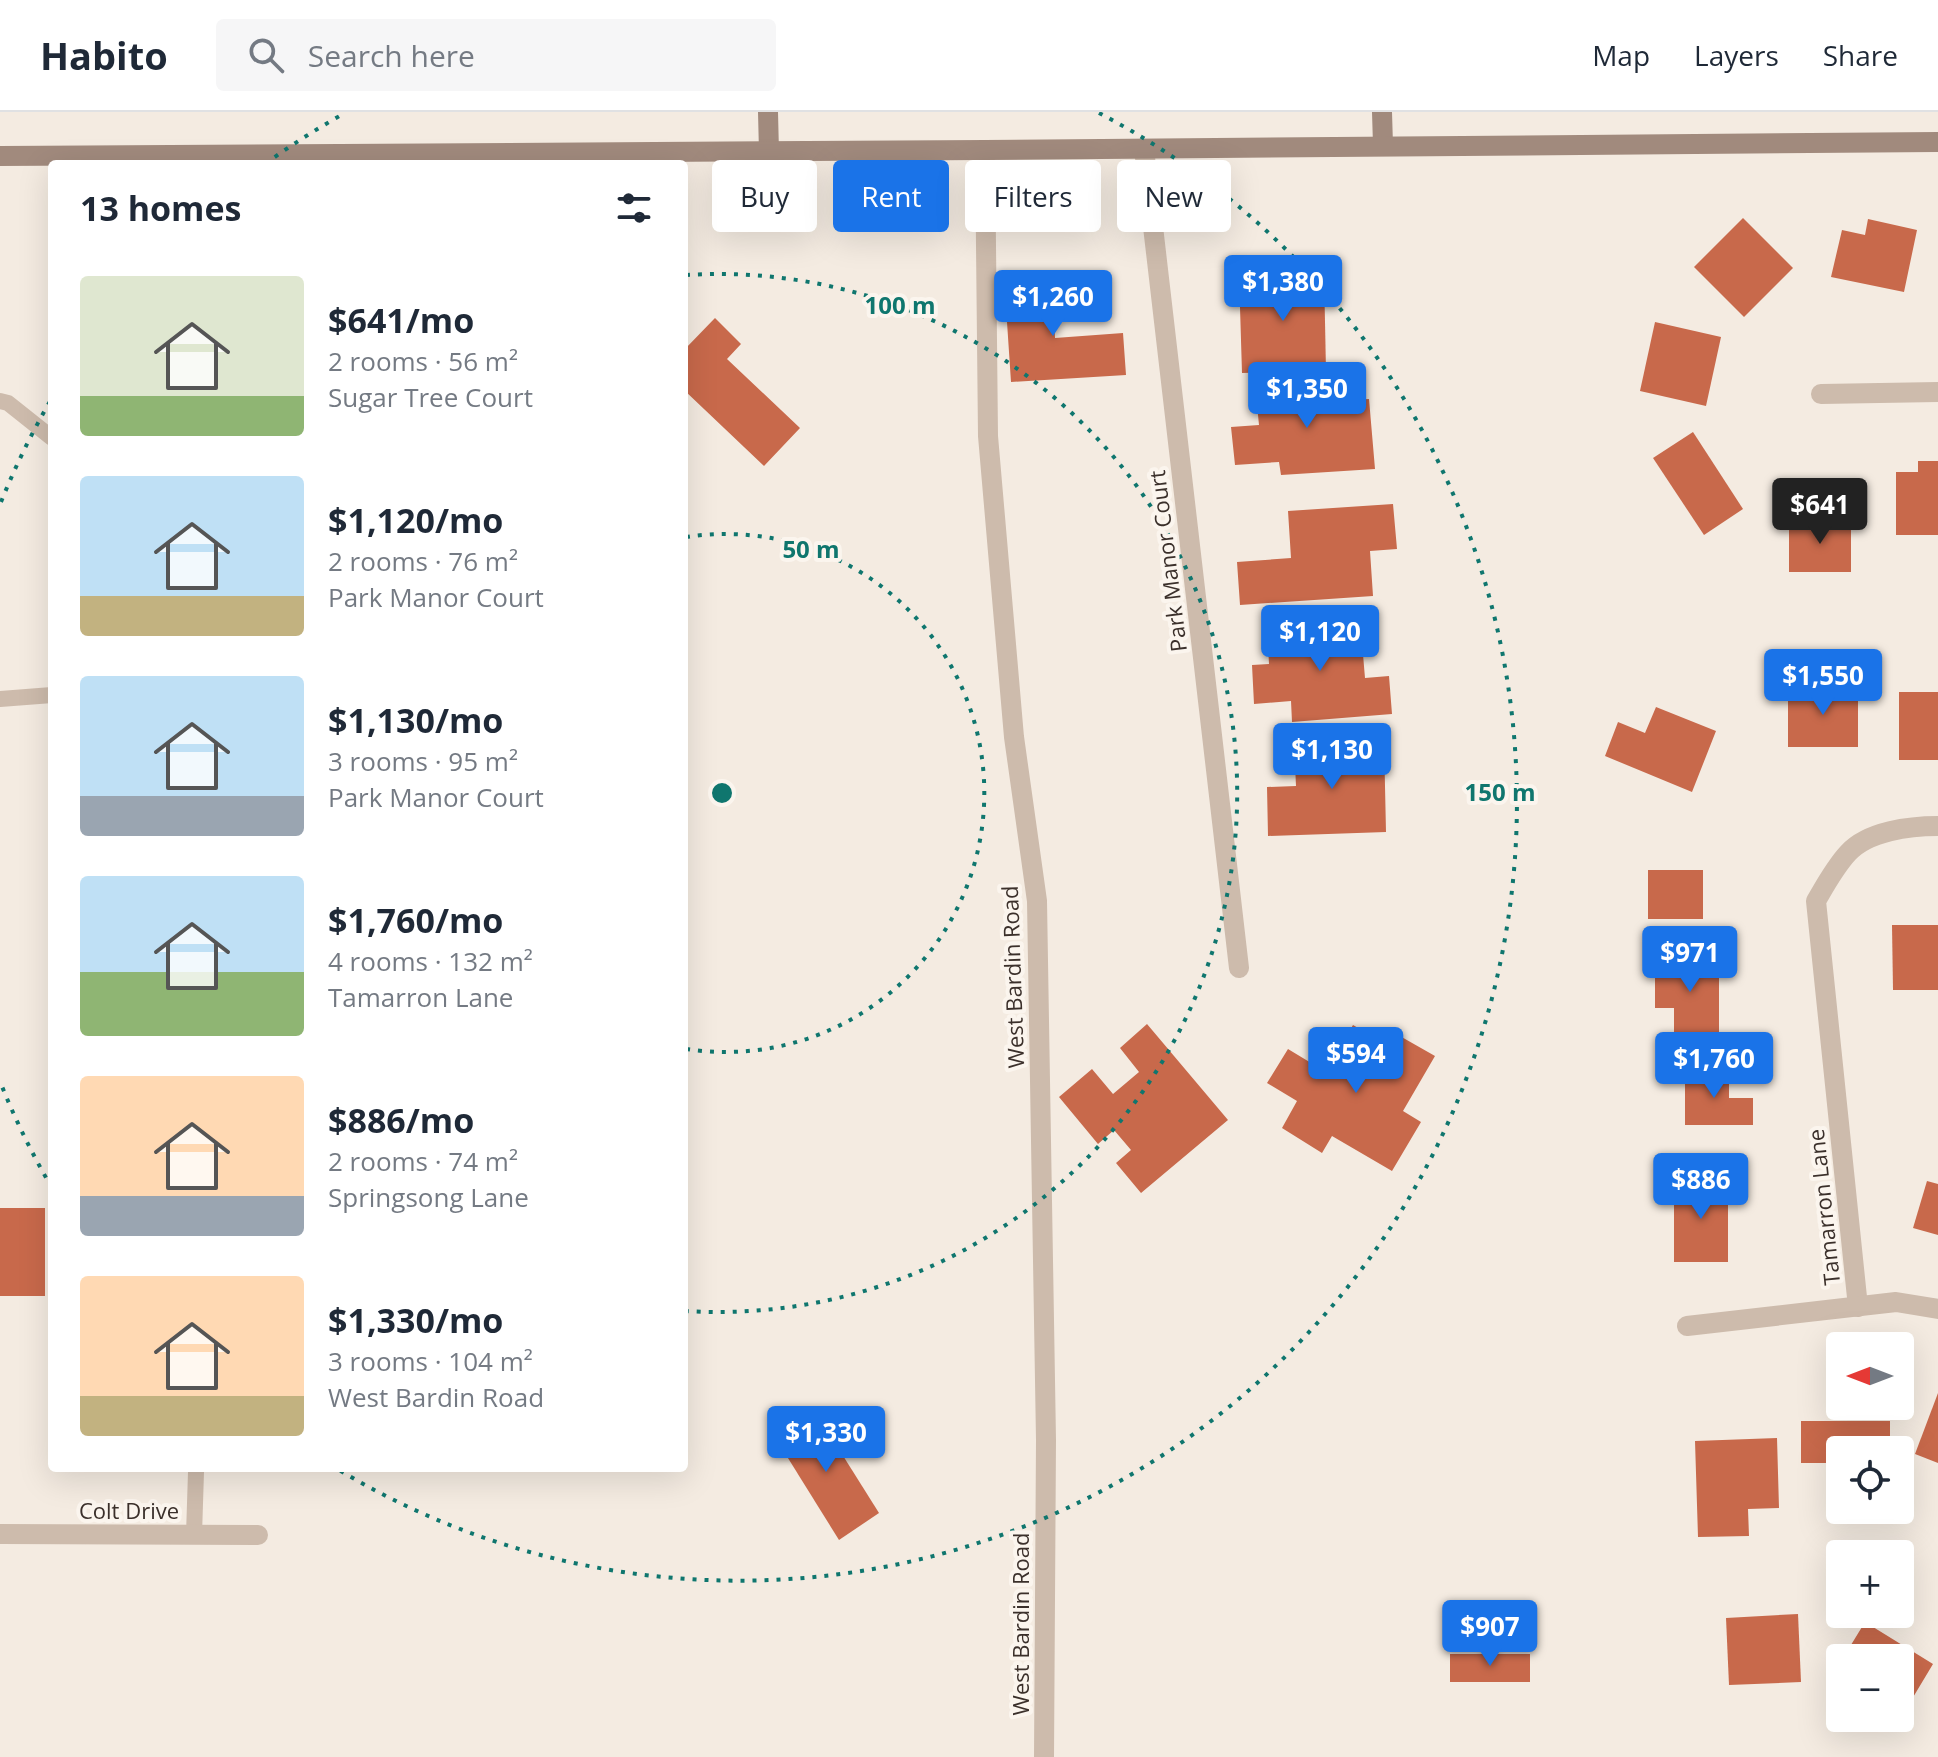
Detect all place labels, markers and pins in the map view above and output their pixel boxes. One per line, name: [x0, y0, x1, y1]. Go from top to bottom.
pin: $1,380: [1218, 255, 1348, 323]
pin: $1,260: [988, 270, 1118, 338]
pin: $1,350: [1242, 362, 1372, 430]
pin: $641: [1773, 478, 1867, 546]
pin: $1,120: [1255, 605, 1385, 673]
pin: $1,550: [1758, 649, 1888, 717]
pin: $1,130: [1267, 723, 1397, 791]
centre of rings: [708, 779, 736, 807]
pin: $971: [1643, 926, 1737, 994]
pin: $594: [1309, 1027, 1403, 1095]
pin: $1,760: [1649, 1032, 1779, 1100]
pin: $886: [1654, 1153, 1748, 1221]
pin: $1,330: [761, 1406, 891, 1474]
pin: $907: [1443, 1600, 1537, 1668]

